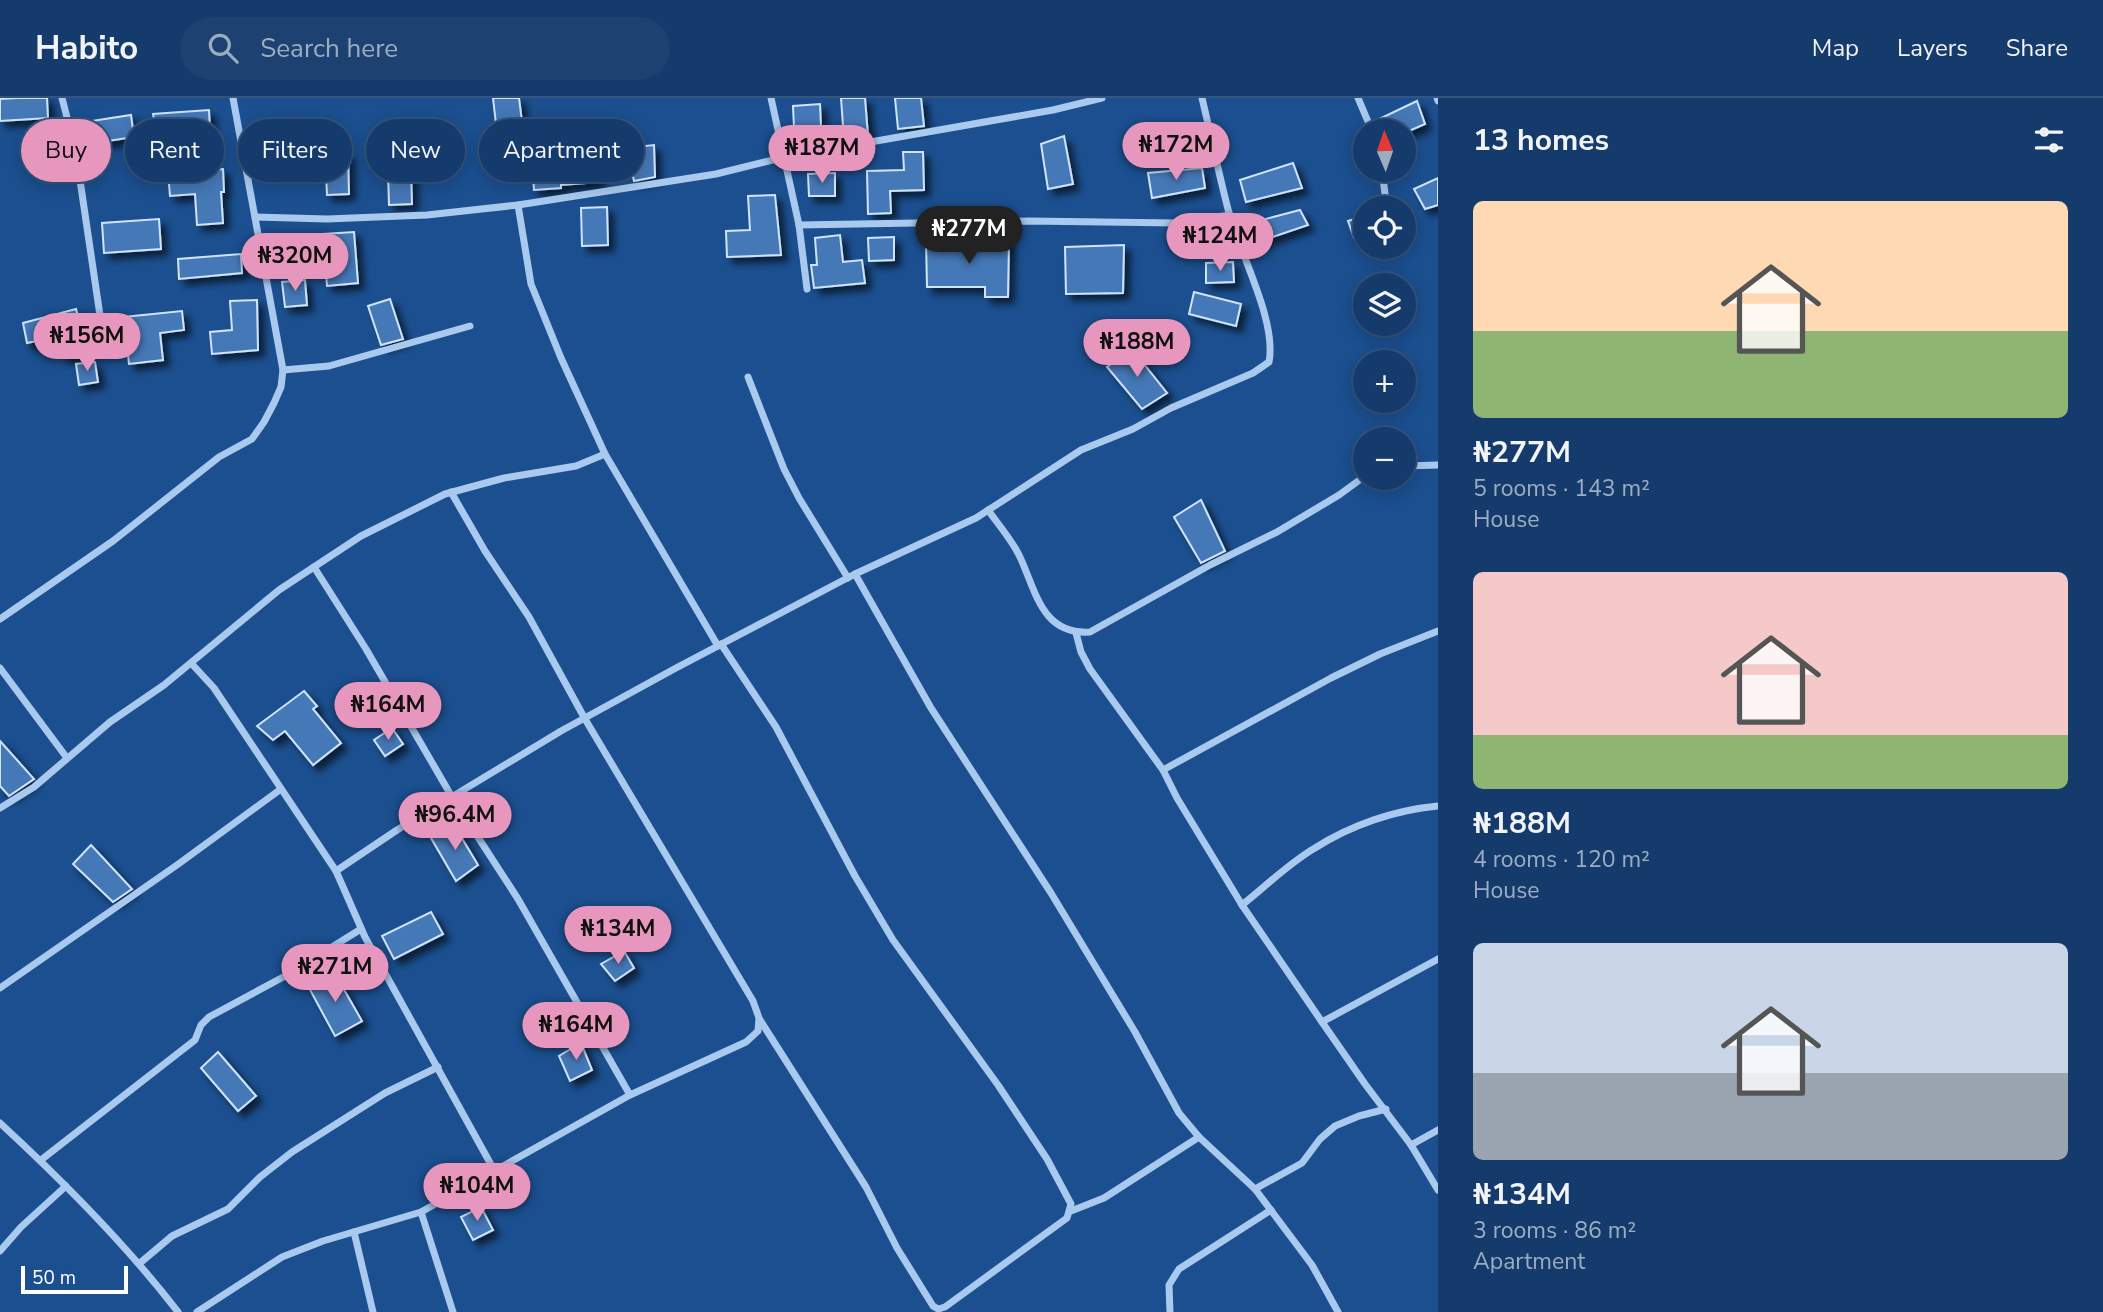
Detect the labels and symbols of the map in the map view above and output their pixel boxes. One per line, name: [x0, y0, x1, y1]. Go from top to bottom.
north arrow: [1353, 119, 1416, 182]
pin: ₦172M: [1127, 122, 1225, 182]
pin: ₦187M: [773, 126, 871, 185]
pin: ₦277M: [920, 206, 1018, 266]
pin: ₦124M: [1171, 214, 1269, 273]
pin: ₦320M: [246, 234, 344, 293]
pin: ₦156M: [38, 314, 136, 373]
pin: ₦188M: [1088, 320, 1186, 379]
pin: ₦164M: [339, 682, 437, 742]
pin: ₦96.4M: [398, 792, 512, 852]
pin: ₦134M: [569, 906, 667, 966]
pin: ₦271M: [286, 944, 384, 1004]
pin: ₦164M: [527, 1002, 625, 1062]
pin: ₦104M: [428, 1164, 526, 1223]
scale bar: [21, 1263, 128, 1295]

